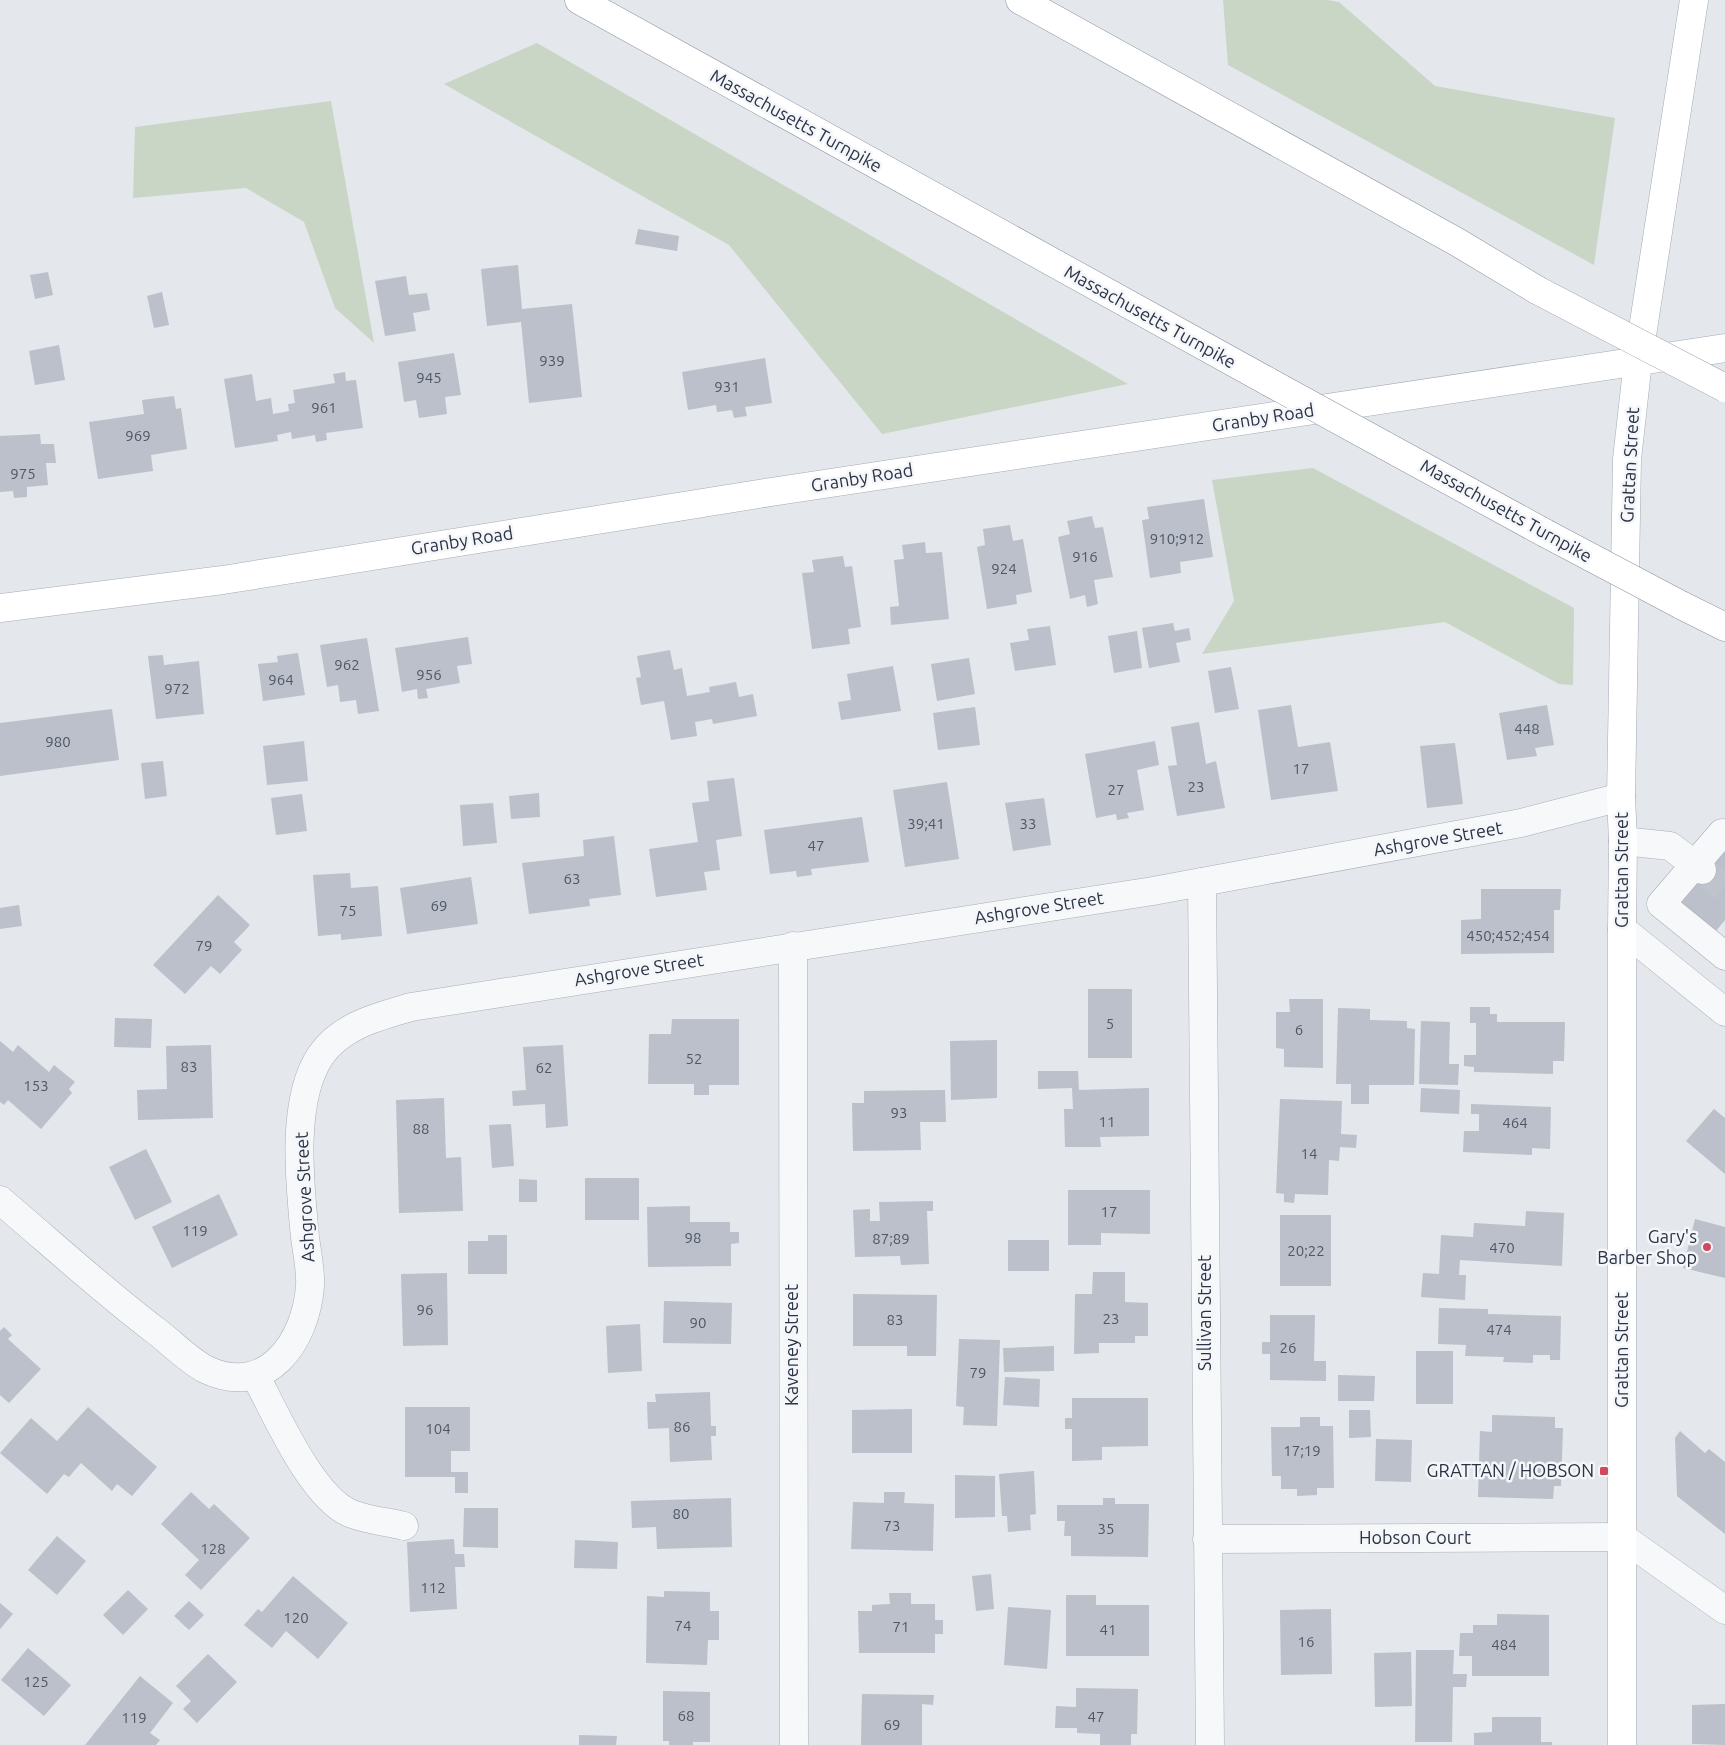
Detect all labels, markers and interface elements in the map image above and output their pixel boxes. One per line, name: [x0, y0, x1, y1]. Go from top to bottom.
street label: Massachusetts Turnpike: [707, 65, 886, 176]
street label: Massachusetts Turnpike: [1061, 261, 1240, 372]
house number: 939: [539, 352, 565, 369]
house number: 945: [416, 369, 442, 386]
house number: 931: [714, 378, 740, 395]
house number: 961: [311, 399, 337, 416]
street label: Granby Road: [1210, 399, 1315, 435]
street label: Grattan Street: [1616, 406, 1642, 523]
house number: 969: [125, 427, 151, 444]
street label: Massachusetts Turnpike: [1417, 455, 1596, 566]
street label: Granby Road: [809, 459, 914, 495]
house number: 975: [10, 465, 36, 482]
street label: Granby Road: [409, 522, 514, 558]
house number: 910;912: [1150, 530, 1204, 547]
house number: 916: [1072, 548, 1098, 565]
house number: 924: [991, 560, 1017, 577]
house number: 962: [334, 656, 360, 673]
house number: 956: [416, 666, 442, 683]
house number: 964: [268, 671, 294, 688]
house number: 972: [164, 680, 190, 697]
house number: 448: [1514, 720, 1540, 737]
house number: 980: [45, 733, 71, 750]
house number: 17: [1293, 760, 1309, 777]
house number: 23: [1188, 778, 1204, 795]
house number: 27: [1108, 781, 1124, 798]
street label: Grattan Street: [1611, 812, 1631, 928]
house number: 39;41: [907, 815, 945, 832]
house number: 33: [1020, 815, 1036, 832]
street label: Ashgrove Street: [1372, 817, 1504, 859]
house number: 47: [808, 837, 824, 854]
house number: 63: [564, 870, 580, 887]
street label: Ashgrove Street: [973, 887, 1105, 927]
house number: 69: [431, 897, 447, 914]
house number: 75: [340, 902, 356, 919]
house number: 450;452;454: [1466, 927, 1550, 944]
house number: 79: [196, 937, 212, 954]
street label: Ashgrove Street: [573, 949, 705, 989]
house number: 5: [1106, 1015, 1114, 1032]
house number: 6: [1295, 1021, 1303, 1038]
house number: 52: [686, 1050, 702, 1067]
house number: 83: [181, 1058, 197, 1075]
house number: 62: [536, 1059, 552, 1076]
house number: 153: [23, 1077, 49, 1094]
house number: 93: [891, 1104, 907, 1121]
house number: 11: [1099, 1113, 1115, 1130]
house number: 464: [1502, 1114, 1528, 1131]
house number: 88: [413, 1120, 429, 1137]
street label: Ashgrove Street: [291, 1131, 317, 1263]
house number: 14: [1301, 1145, 1317, 1162]
house number: 17: [1101, 1203, 1117, 1220]
house number: 119: [182, 1222, 208, 1239]
place label: Gary's Barber Shop: [1597, 1226, 1697, 1267]
house number: 98: [685, 1229, 701, 1246]
house number: 87;89: [872, 1230, 910, 1247]
house number: 470: [1489, 1239, 1515, 1256]
marker: Gary's Barber Shop: [1701, 1241, 1713, 1253]
house number: 20;22: [1287, 1242, 1325, 1259]
street label: Sullivan Street: [1194, 1255, 1214, 1371]
street label: Kaveney Street: [781, 1284, 801, 1406]
street label: Grattan Street: [1611, 1292, 1631, 1408]
house number: 96: [417, 1301, 433, 1318]
house number: 23: [1103, 1310, 1119, 1327]
house number: 83: [887, 1311, 903, 1328]
house number: 90: [690, 1314, 706, 1331]
house number: 474: [1486, 1321, 1512, 1338]
house number: 26: [1280, 1339, 1296, 1356]
house number: 79: [970, 1364, 986, 1381]
house number: 86: [674, 1418, 690, 1435]
house number: 104: [425, 1420, 451, 1437]
house number: 17;19: [1283, 1442, 1321, 1459]
place label: GRATTAN / HOBSON: [1427, 1460, 1594, 1480]
marker: GRATTAN / HOBSON: [1598, 1465, 1610, 1477]
house number: 80: [673, 1505, 689, 1522]
house number: 73: [884, 1517, 900, 1534]
house number: 35: [1098, 1520, 1114, 1537]
street label: Hobson Court: [1359, 1527, 1471, 1547]
house number: 128: [200, 1540, 226, 1557]
house number: 112: [420, 1579, 446, 1596]
house number: 120: [283, 1609, 309, 1626]
house number: 74: [675, 1617, 691, 1634]
house number: 71: [893, 1618, 909, 1635]
house number: 41: [1100, 1621, 1116, 1638]
house number: 16: [1298, 1633, 1314, 1650]
house number: 484: [1491, 1636, 1517, 1653]
house number: 125: [23, 1673, 49, 1690]
house number: 68: [678, 1707, 694, 1724]
house number: 47: [1088, 1708, 1104, 1725]
house number: 119: [121, 1709, 147, 1726]
house number: 69: [884, 1716, 900, 1733]

